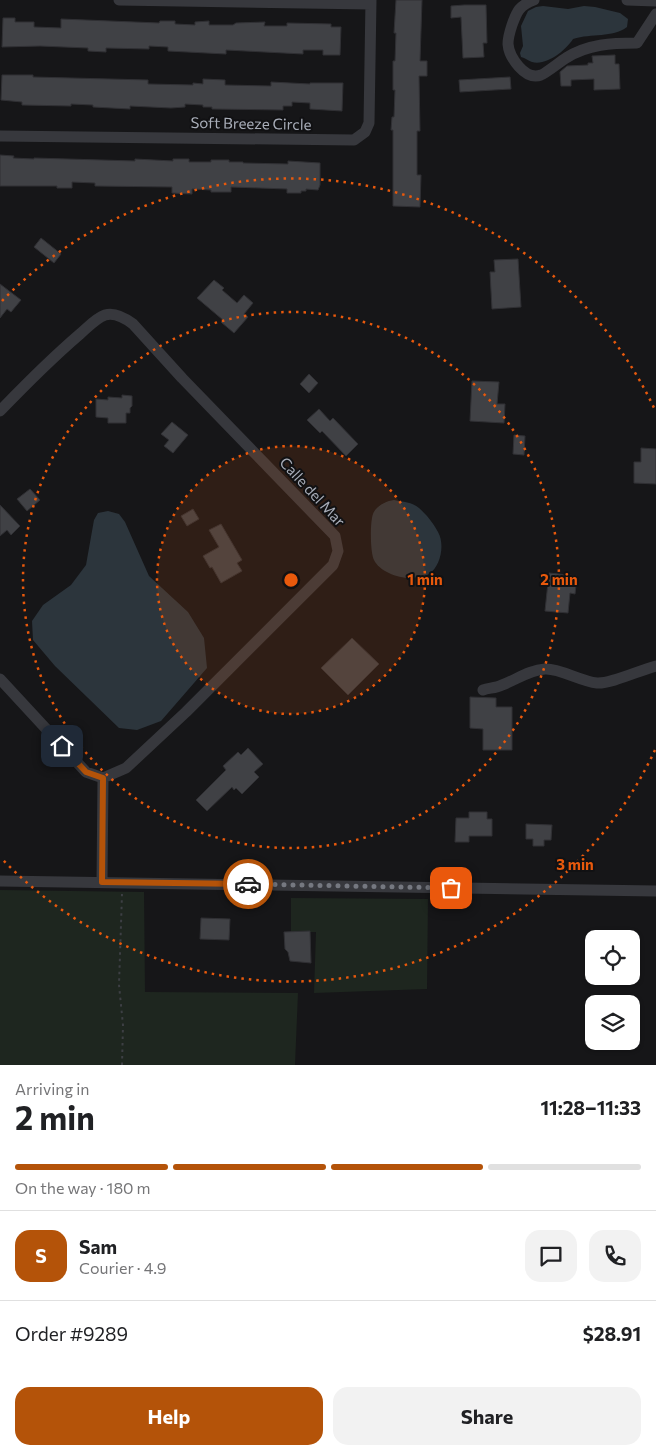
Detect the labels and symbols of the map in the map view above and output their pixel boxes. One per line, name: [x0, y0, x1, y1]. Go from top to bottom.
street label: Soft Breeze Circle: [190, 113, 312, 133]
street label: Calle del Mar: [276, 453, 349, 530]
text: 1 min: [407, 570, 443, 588]
text: 2 min: [540, 570, 578, 588]
centre of rings: [282, 571, 300, 589]
pin: [41, 725, 83, 767]
text: 3 min: [556, 855, 594, 873]
courier: [223, 859, 273, 909]
pin: [430, 867, 472, 909]

